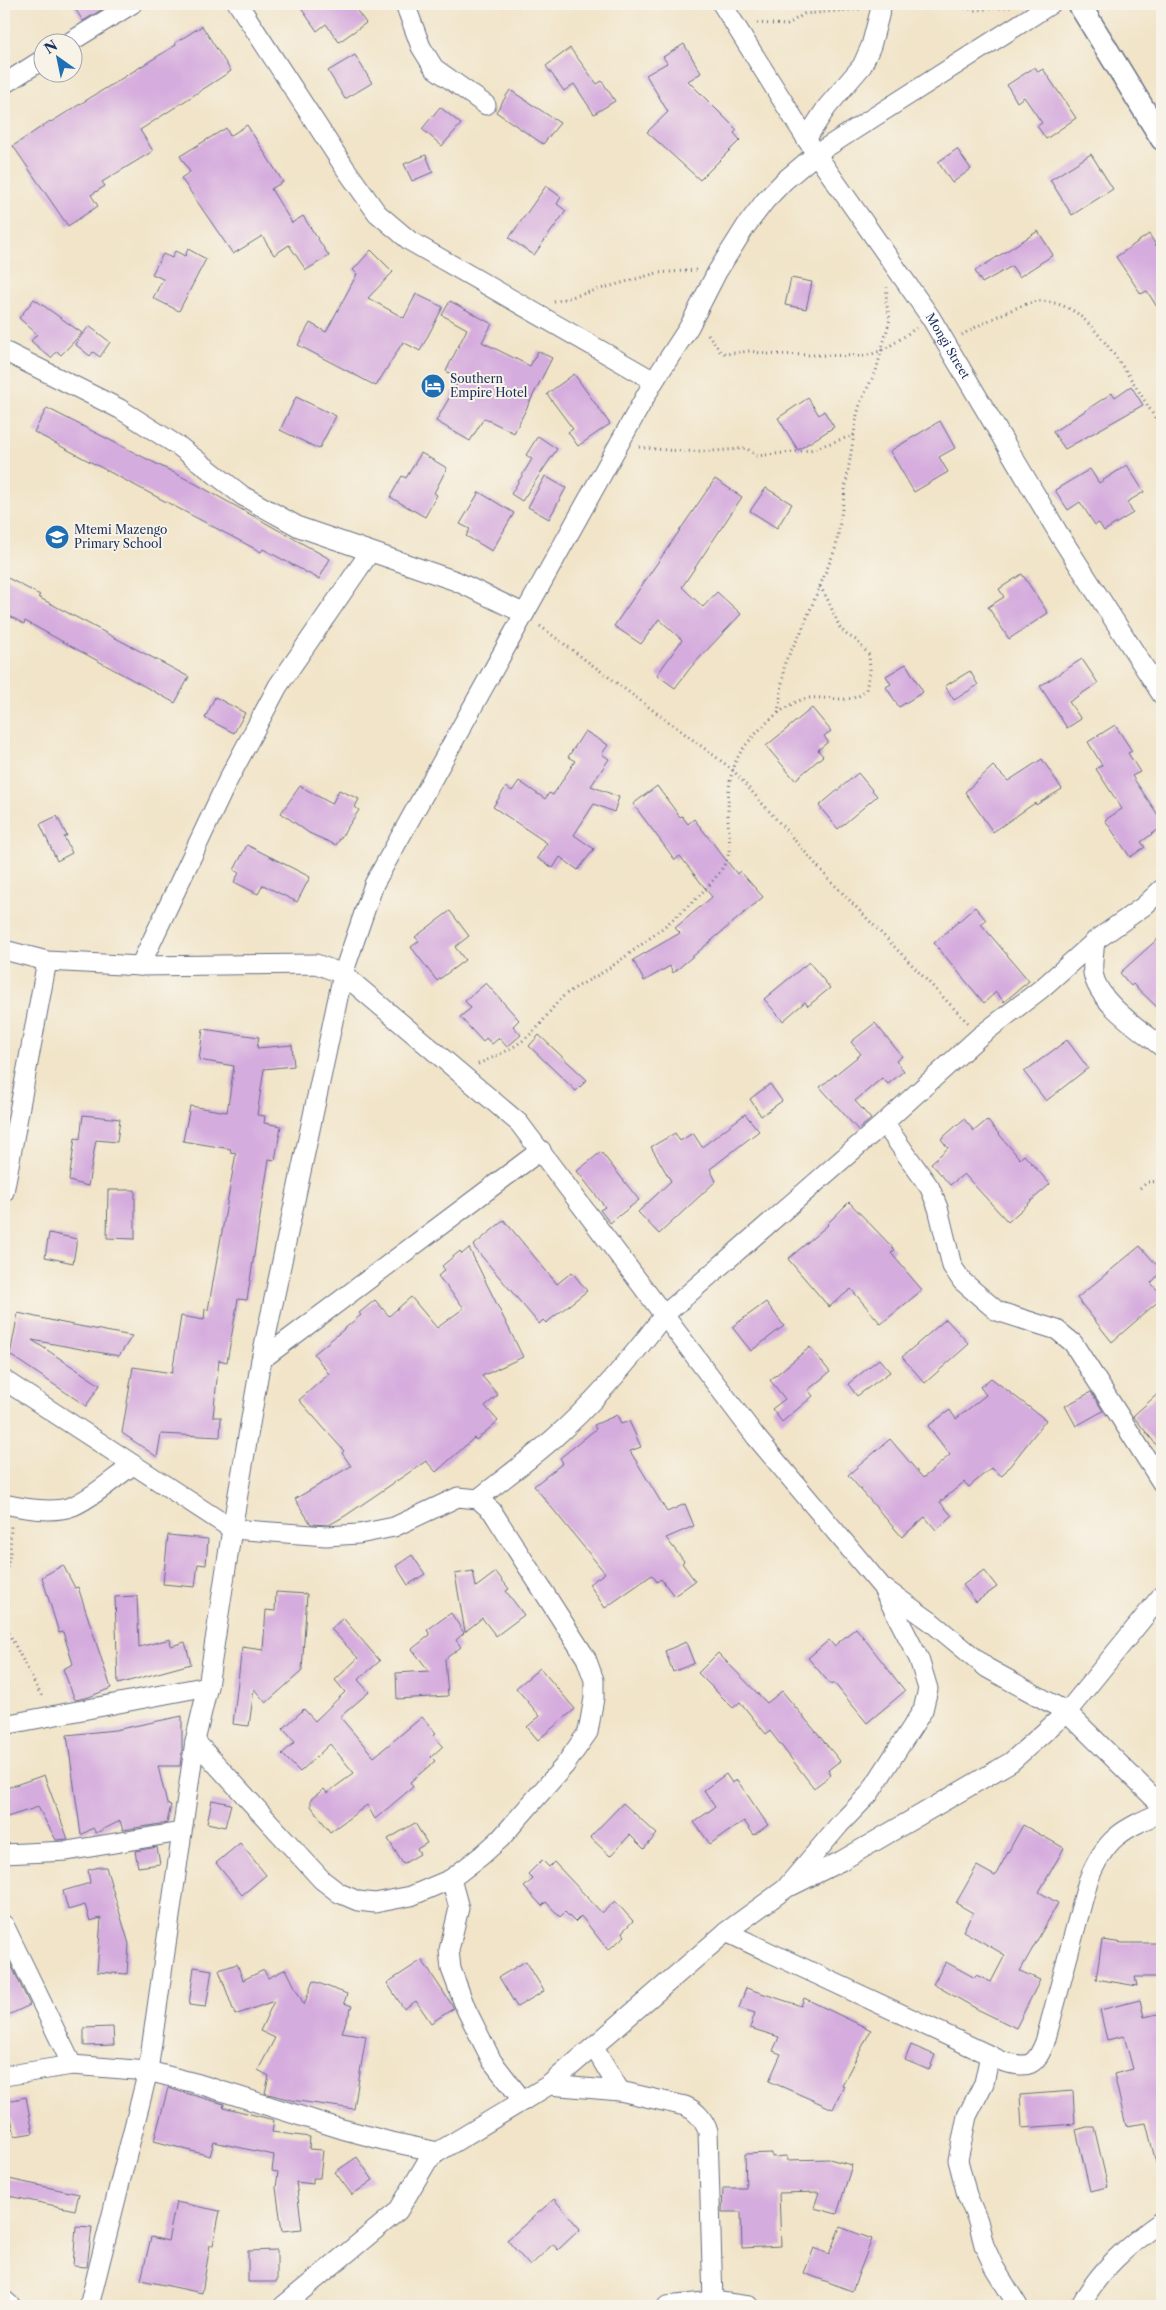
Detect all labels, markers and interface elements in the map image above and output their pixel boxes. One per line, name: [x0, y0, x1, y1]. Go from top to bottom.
north arrow: [32, 32, 82, 82]
text: N: [41, 36, 61, 58]
street label: Mongi Street: [923, 310, 974, 382]
place label: Southern Empire Hotel: [450, 371, 528, 400]
hotel icon: Southern Empire Hotel: [420, 373, 446, 399]
place label: Mtemi Mazengo Primary School: [74, 522, 167, 551]
school or university icon: Mtemi Mazengo Primary School: [44, 524, 70, 550]

